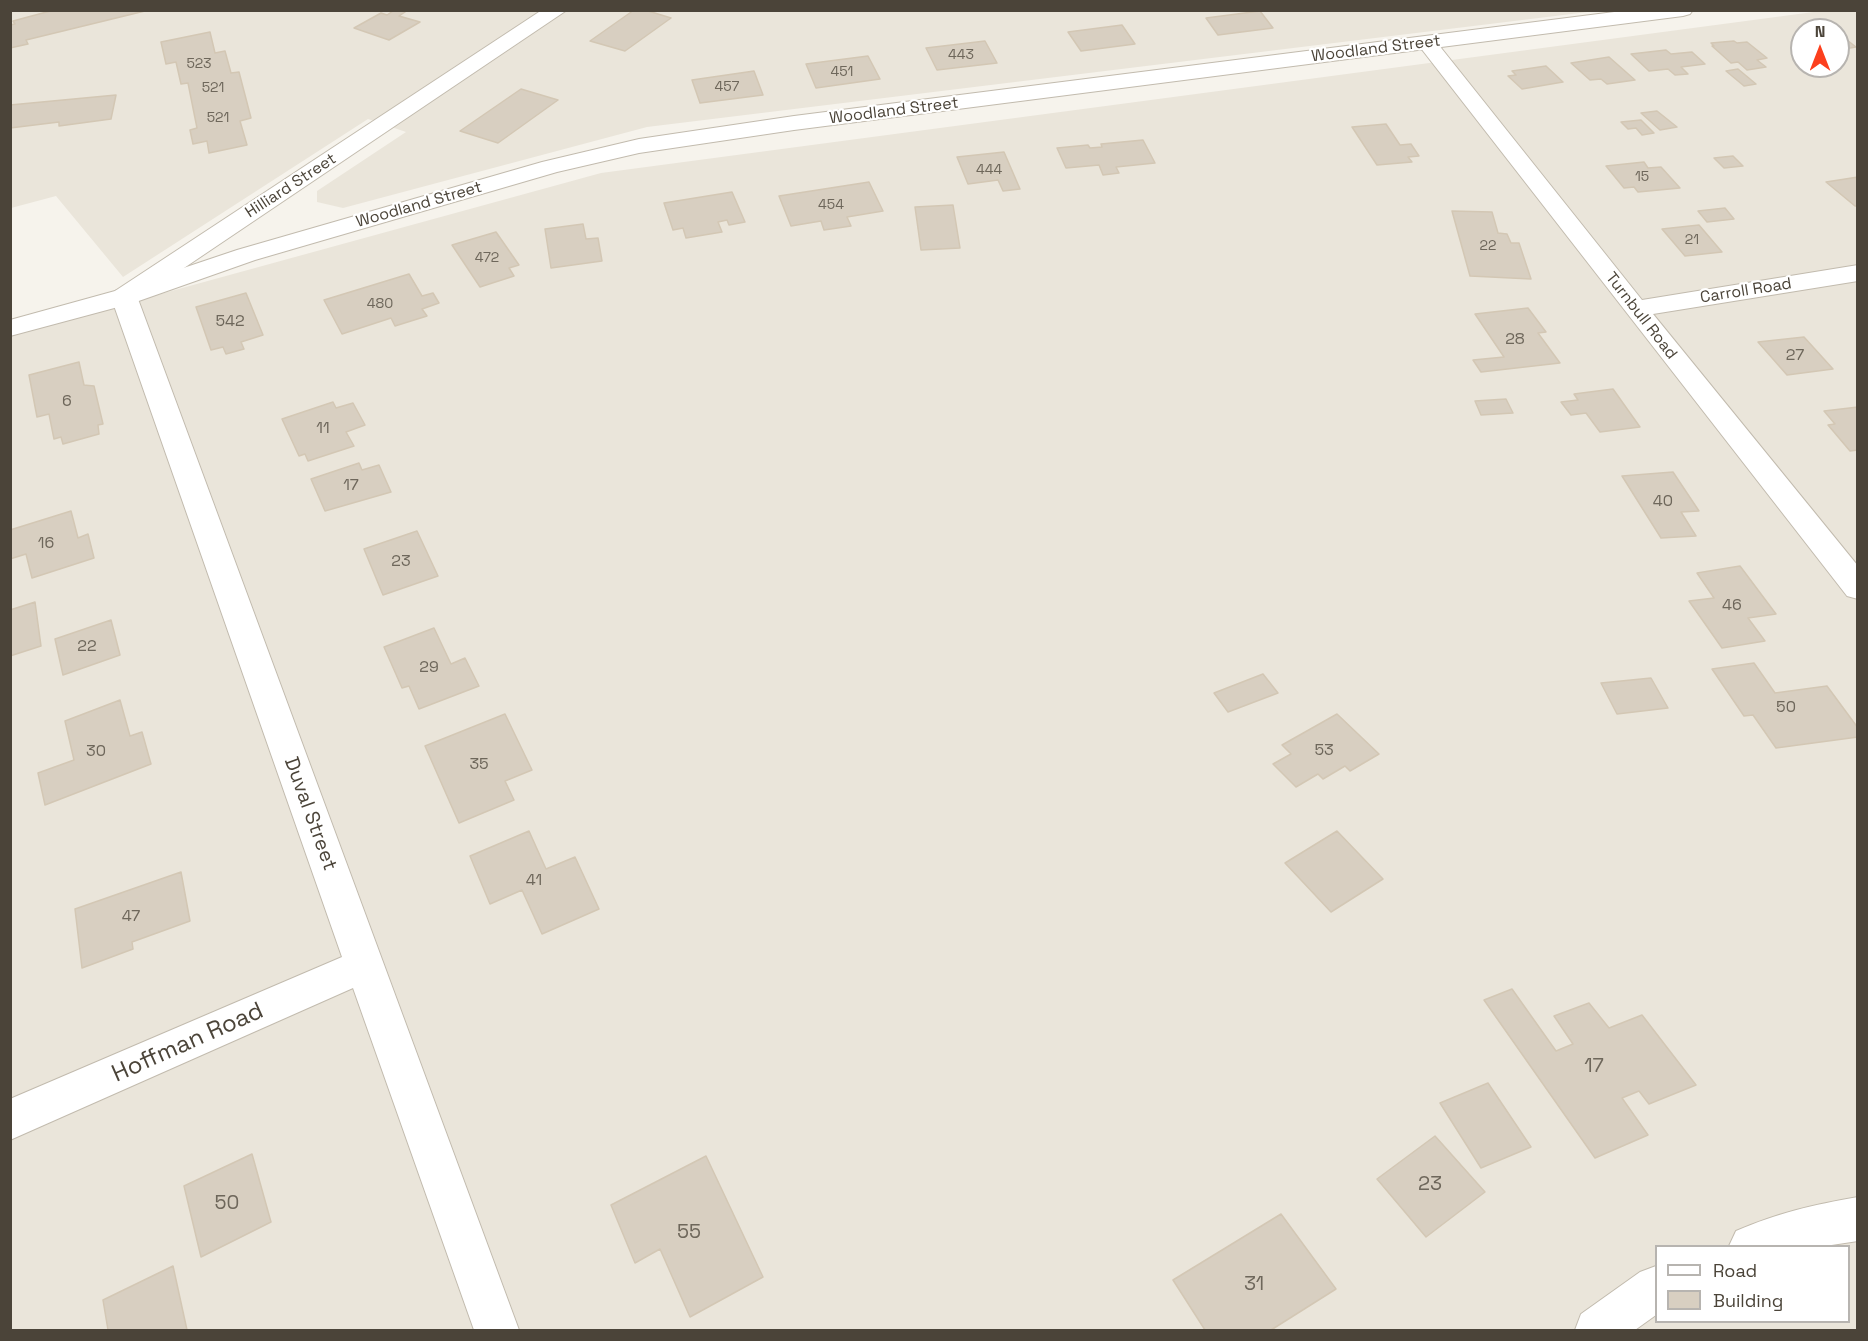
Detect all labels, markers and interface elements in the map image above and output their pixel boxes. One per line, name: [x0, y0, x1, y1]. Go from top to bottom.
north arrow: [1790, 18, 1850, 78]
text: N: [1815, 21, 1825, 42]
street label: Woodland Street: [1310, 32, 1442, 66]
house number: 443: [948, 47, 974, 63]
house number: 523: [186, 56, 212, 72]
house number: 451: [831, 64, 853, 80]
house number: 457: [715, 79, 739, 95]
house number: 521: [202, 80, 224, 96]
street label: Woodland Street: [828, 94, 960, 128]
house number: 521: [207, 110, 229, 126]
street label: Hilliard Street: [242, 150, 340, 222]
house number: 444: [976, 162, 1002, 178]
house number: 15: [1635, 169, 1649, 185]
street label: Woodland Street: [354, 178, 484, 232]
house number: 454: [818, 197, 844, 213]
house number: 21: [1685, 232, 1699, 248]
house number: 22: [1480, 238, 1496, 254]
house number: 472: [475, 250, 499, 266]
street label: Turnbull Road: [1601, 269, 1681, 363]
street label: Carroll Road: [1699, 274, 1793, 308]
house number: 480: [367, 296, 393, 312]
house number: 542: [215, 312, 245, 332]
house number: 28: [1505, 330, 1525, 350]
house number: 27: [1786, 346, 1804, 366]
house number: 6: [62, 392, 72, 412]
house number: 11: [316, 419, 330, 439]
house number: 17: [343, 476, 359, 496]
house number: 40: [1653, 492, 1673, 512]
house number: 16: [38, 534, 54, 554]
house number: 23: [391, 552, 411, 572]
house number: 46: [1722, 596, 1742, 616]
house number: 22: [77, 637, 97, 657]
house number: 29: [419, 658, 439, 678]
house number: 50: [1776, 698, 1796, 718]
house number: 53: [1314, 741, 1334, 761]
house number: 30: [86, 742, 106, 762]
street label: Duval Street: [278, 754, 342, 874]
house number: 35: [469, 755, 489, 775]
house number: 41: [526, 871, 542, 891]
house number: 47: [122, 907, 140, 927]
street label: Hoffman Road: [108, 997, 268, 1089]
house number: 17: [1584, 1055, 1604, 1079]
house number: 23: [1418, 1173, 1442, 1197]
house number: 50: [215, 1192, 239, 1216]
house number: 55: [677, 1221, 701, 1245]
legend: [1655, 1245, 1850, 1323]
text: Road: [1713, 1259, 1757, 1282]
house number: 31: [1244, 1273, 1264, 1297]
text: Building: [1713, 1289, 1783, 1312]

